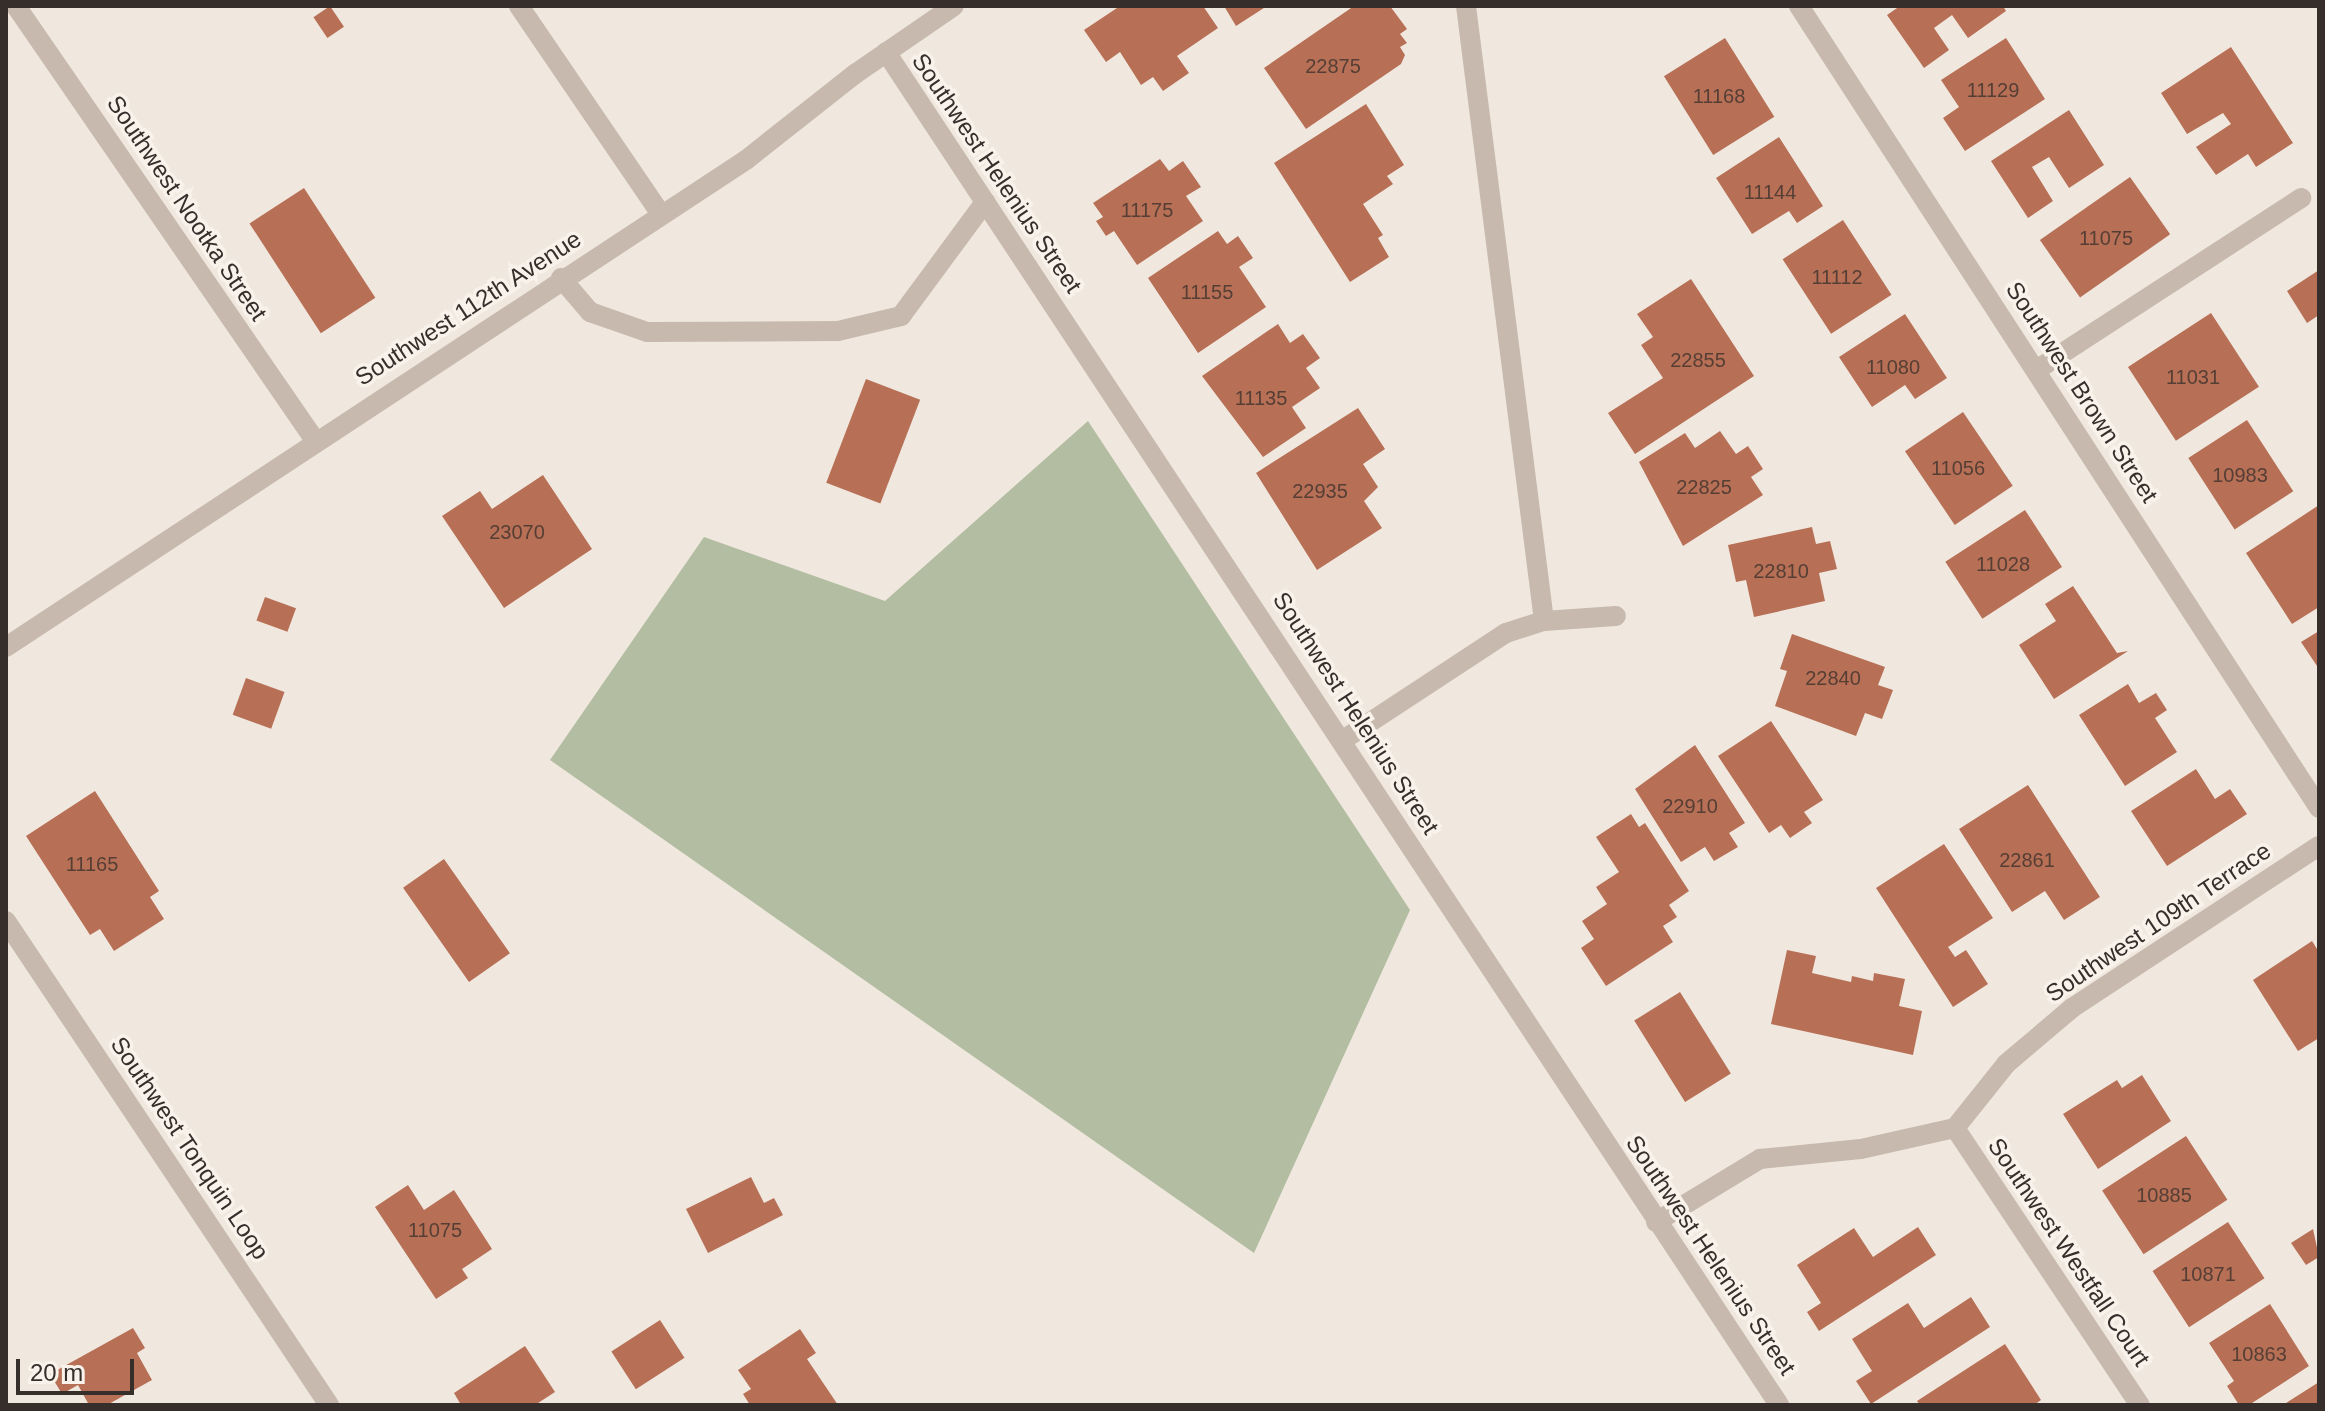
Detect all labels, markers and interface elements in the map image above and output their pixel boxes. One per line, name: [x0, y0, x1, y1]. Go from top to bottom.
street label: Southwest Helenius Street: [906, 48, 1088, 298]
house number: 22875: [1305, 54, 1361, 78]
house number: 11129: [1967, 78, 2019, 102]
house number: 11168: [1693, 84, 1745, 108]
street label: Southwest Nootka Street: [101, 90, 273, 326]
house number: 11144: [1744, 180, 1796, 204]
house number: 11175: [1121, 198, 1173, 222]
street label: Southwest 112th Avenue: [349, 224, 587, 392]
house number: 11075: [2079, 226, 2133, 250]
house number: 11112: [1811, 265, 1863, 289]
street label: Southwest Brown Street: [2000, 276, 2164, 508]
house number: 11155: [1181, 280, 1233, 304]
house number: 22855: [1670, 348, 1726, 372]
house number: 11080: [1866, 355, 1920, 379]
house number: 11031: [2166, 365, 2220, 389]
house number: 11135: [1235, 386, 1287, 410]
house number: 11056: [1931, 456, 1985, 480]
house number: 10983: [2212, 463, 2268, 487]
house number: 22825: [1676, 475, 1732, 499]
house number: 22935: [1292, 479, 1348, 503]
house number: 23070: [489, 520, 545, 544]
house number: 11028: [1976, 552, 2030, 576]
house number: 22810: [1753, 559, 1809, 583]
street label: Southwest Helenius Street: [1267, 587, 1445, 839]
house number: 22840: [1805, 666, 1861, 690]
house number: 22910: [1662, 794, 1718, 818]
street label: Southwest 109th Terrace: [2040, 836, 2276, 1008]
house number: 22861: [1999, 848, 2055, 872]
house number: 11165: [66, 852, 118, 876]
street label: Southwest Tonquin Loop: [105, 1031, 275, 1265]
street label: Southwest Helenius Street: [1620, 1130, 1802, 1380]
street label: Southwest Westfall Court: [1982, 1132, 2156, 1372]
house number: 10885: [2136, 1183, 2192, 1207]
house number: 11075: [408, 1218, 462, 1242]
house number: 10871: [2180, 1262, 2236, 1286]
house number: 10863: [2231, 1342, 2287, 1366]
scale bar: [20, 1343, 138, 1393]
text: 20 m: [30, 1359, 83, 1386]

